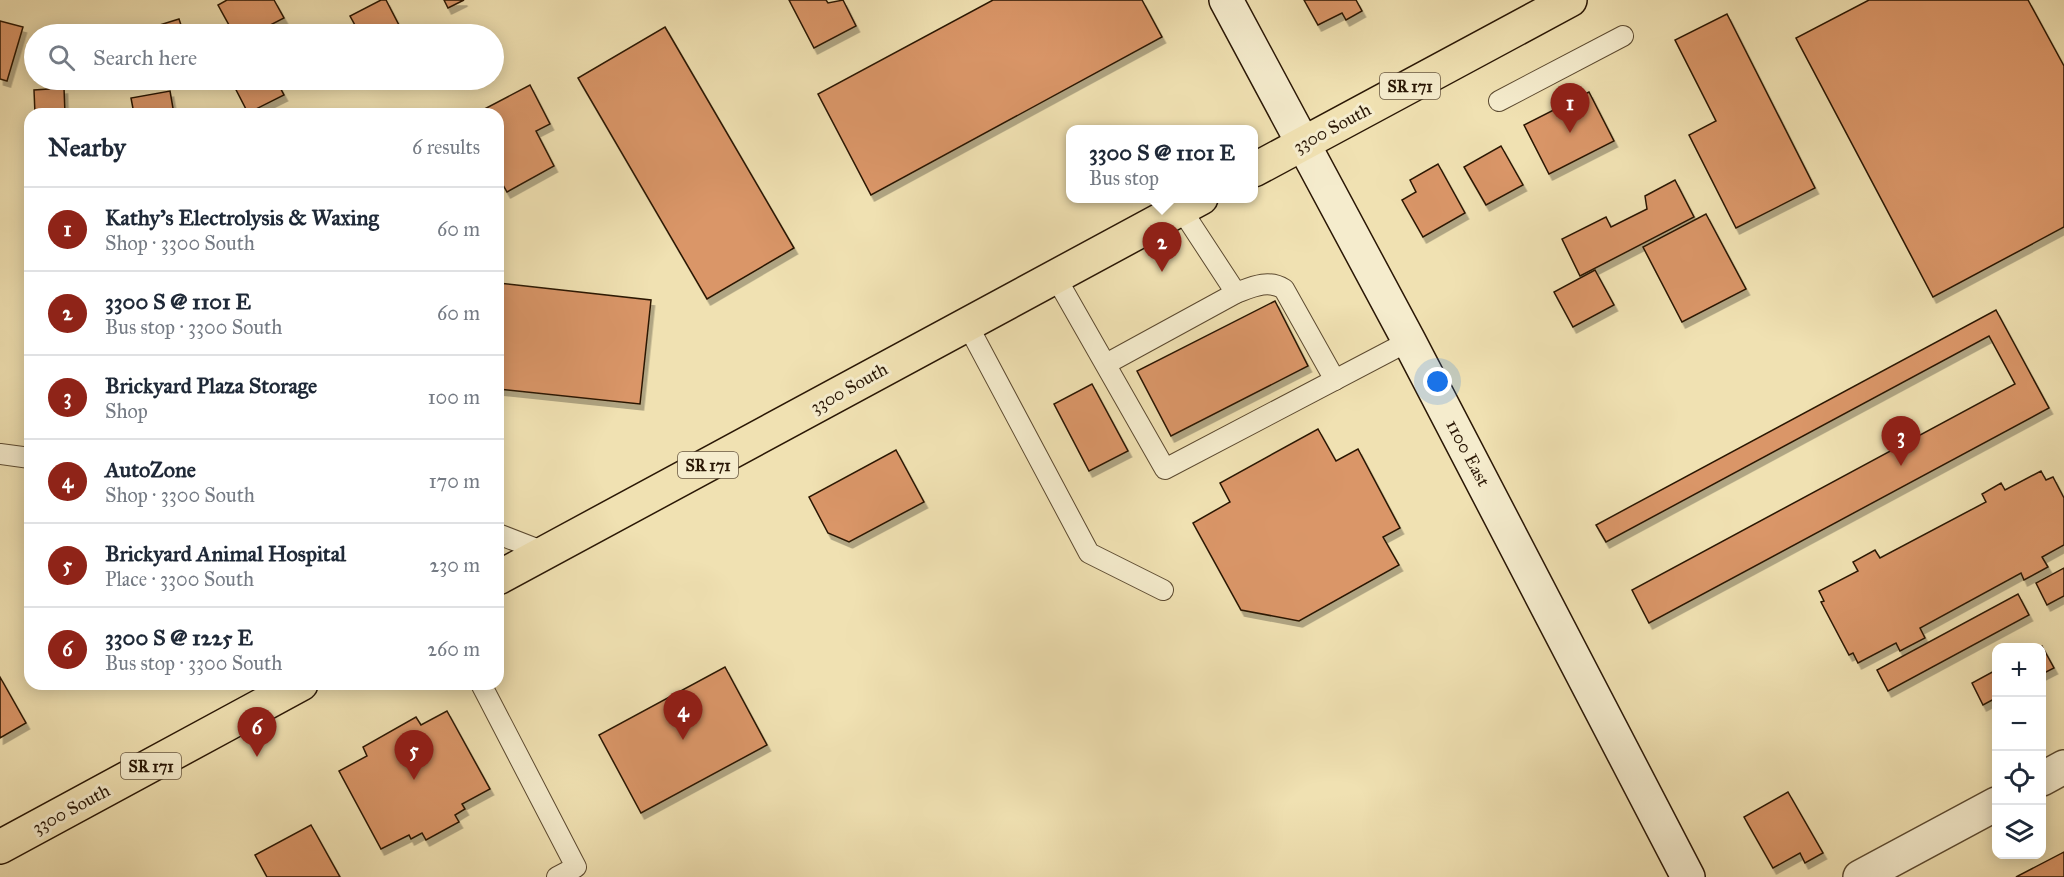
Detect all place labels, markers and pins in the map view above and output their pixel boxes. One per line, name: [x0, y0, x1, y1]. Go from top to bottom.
pin: 1: [1550, 84, 1590, 133]
pin: 2: [1142, 222, 1182, 272]
pin: 3: [1882, 416, 1920, 466]
pin: 4: [664, 690, 702, 740]
pin: 6: [238, 708, 276, 757]
pin: 5: [394, 730, 434, 780]

